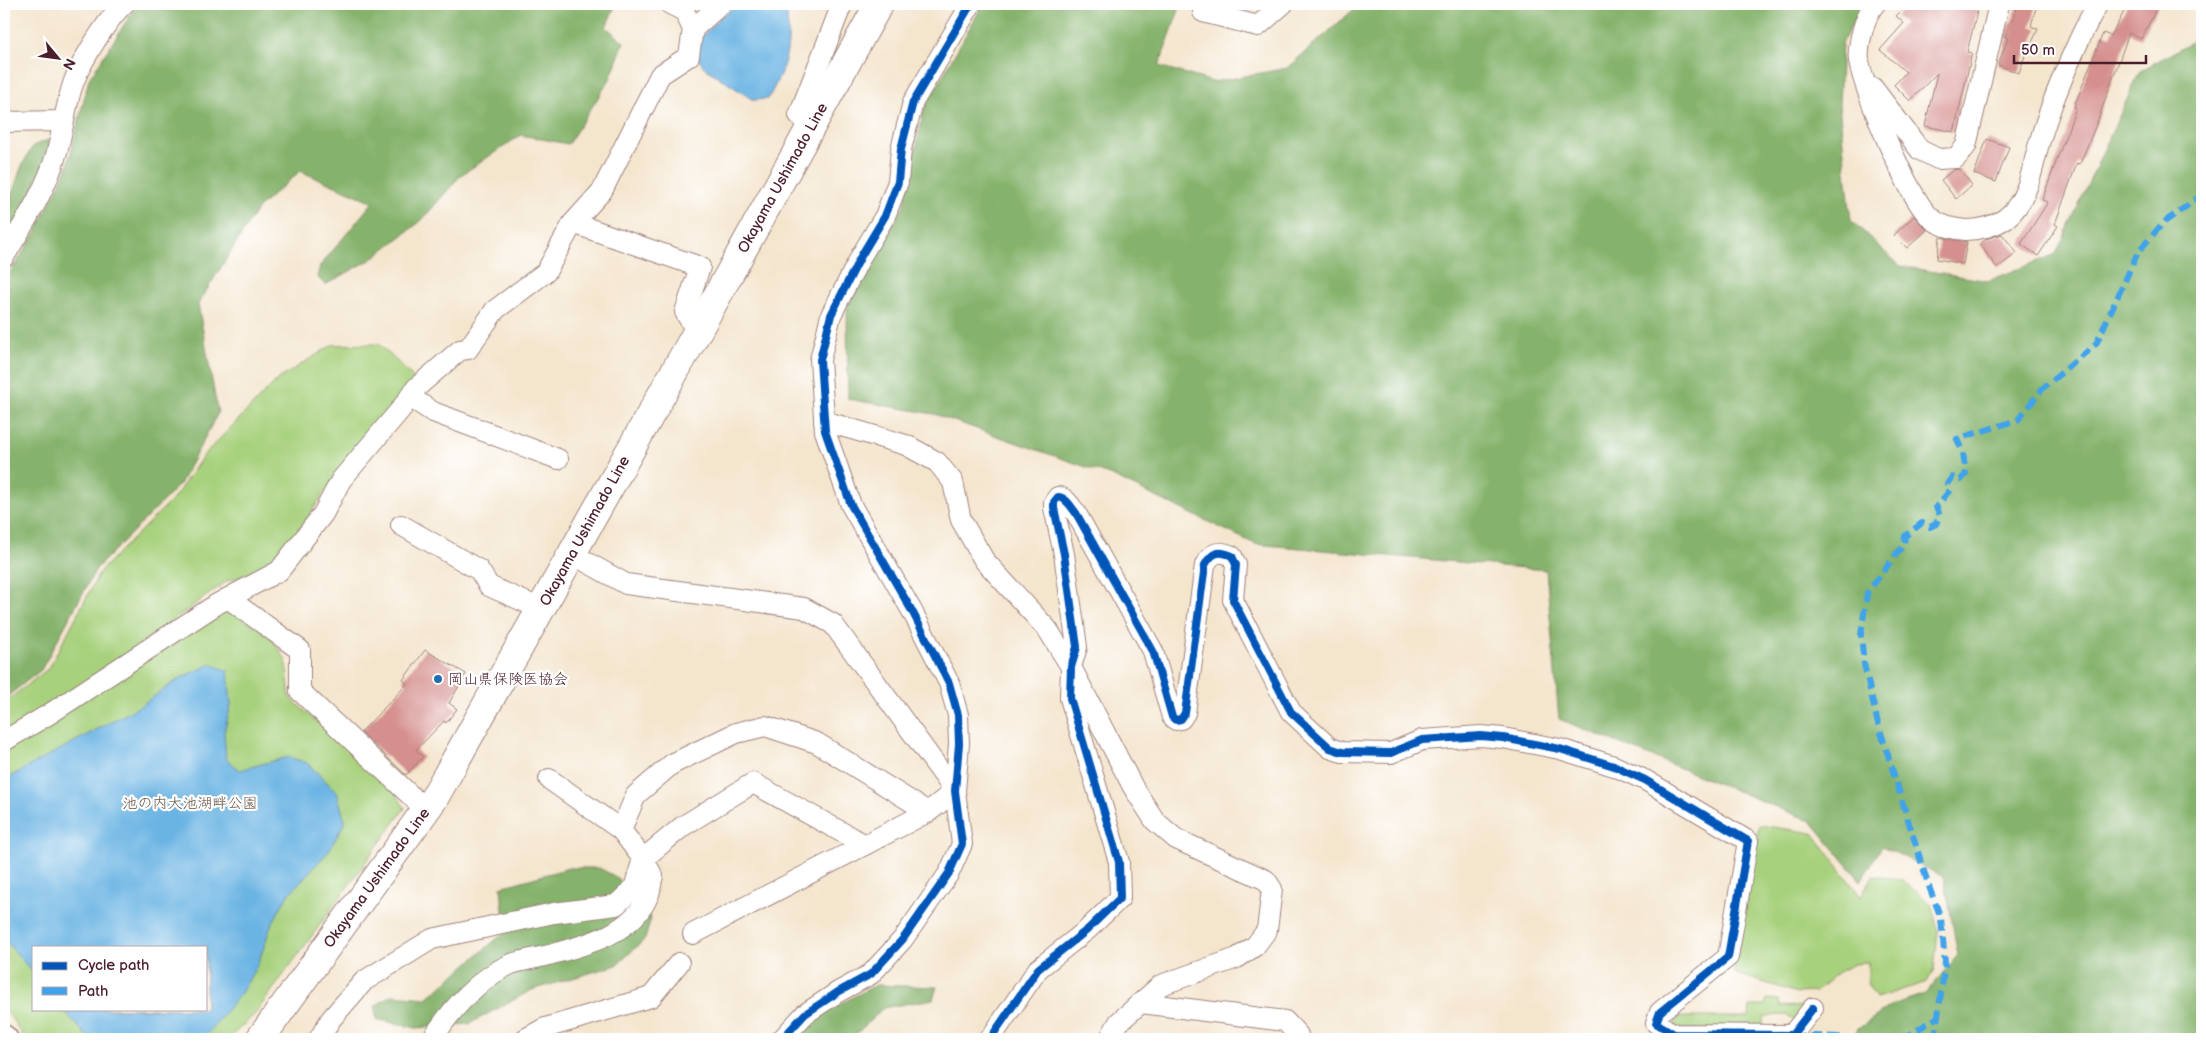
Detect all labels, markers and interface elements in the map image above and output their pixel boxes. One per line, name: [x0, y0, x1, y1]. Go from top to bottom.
north arrow: [32, 32, 82, 82]
scale bar: [2014, 32, 2146, 64]
text: 50 m: [2021, 41, 2055, 60]
text: N: [59, 55, 79, 73]
street label: Okayama Ushimado Line: [734, 100, 832, 256]
street label: Okayama Ushimado Line: [536, 453, 634, 609]
place label: 岡山県保険医協会: [448, 670, 568, 689]
marker: 岡山県保険医協会: [432, 673, 444, 685]
park label: 池の内大池湖畔公園: [122, 794, 258, 813]
street label: Okayama Ushimado Line: [320, 804, 434, 952]
legend: [32, 946, 208, 1010]
text: Cycle path: [78, 956, 149, 975]
text: Path: [78, 982, 108, 1001]

